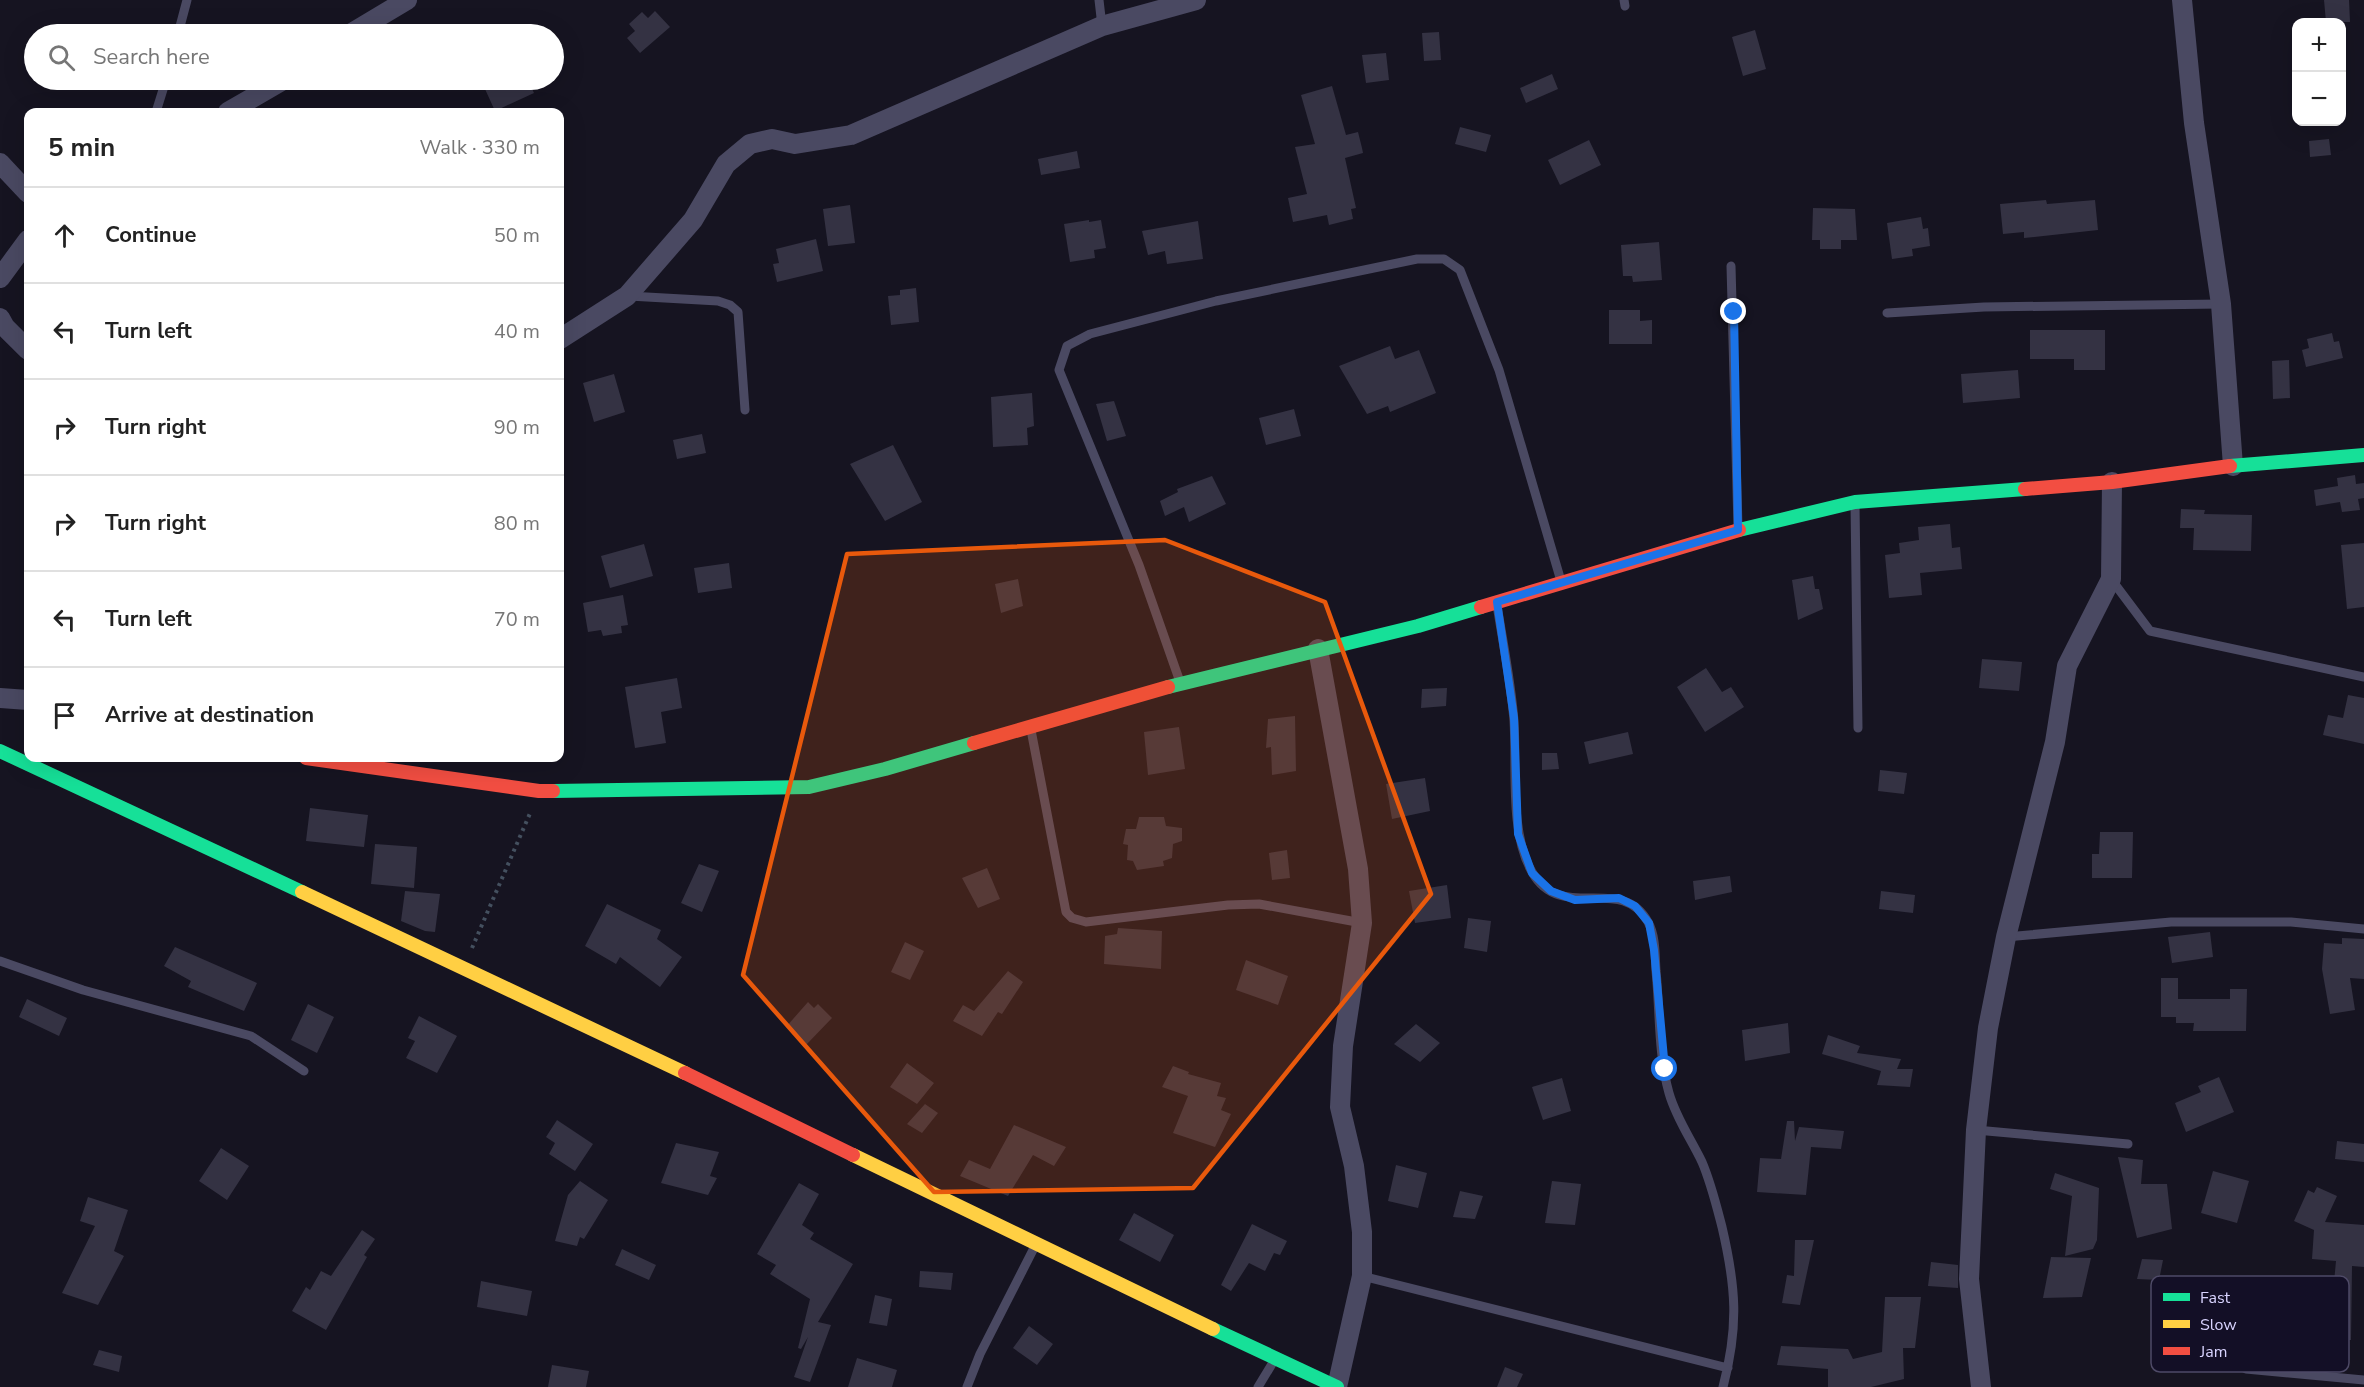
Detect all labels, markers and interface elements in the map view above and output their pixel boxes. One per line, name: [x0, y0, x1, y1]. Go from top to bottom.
map controls: [2292, 18, 2346, 126]
button: +: [2292, 18, 2346, 72]
search box: [24, 24, 564, 90]
icon: search: [45, 41, 78, 74]
text: Search here: [93, 42, 210, 72]
button: −: [2292, 72, 2346, 126]
text: 5 min: [48, 130, 115, 165]
text: Walk · 330 m: [420, 134, 540, 161]
icon: ahead: [48, 219, 81, 252]
text: Continue: [105, 220, 196, 250]
text: 50 m: [494, 222, 540, 249]
route end: [1720, 298, 1746, 324]
icon: left: [48, 315, 81, 348]
text: Turn left: [105, 316, 192, 346]
text: 40 m: [494, 318, 540, 345]
icon: right: [48, 411, 81, 444]
text: Turn right: [105, 412, 206, 442]
text: 90 m: [494, 414, 540, 441]
icon: right: [48, 507, 81, 540]
text: Turn right: [105, 508, 206, 538]
text: 80 m: [494, 510, 540, 537]
icon: left: [48, 603, 81, 636]
text: Turn left: [105, 604, 192, 634]
text: 70 m: [494, 606, 540, 633]
icon: arrive: [48, 699, 81, 732]
text: Arrive at destination: [105, 700, 314, 730]
route start: [1651, 1055, 1677, 1081]
legend: [2151, 1276, 2349, 1372]
text: Fast: [2200, 1287, 2231, 1309]
text: Slow: [2200, 1314, 2237, 1336]
text: Jam: [2199, 1341, 2227, 1363]

